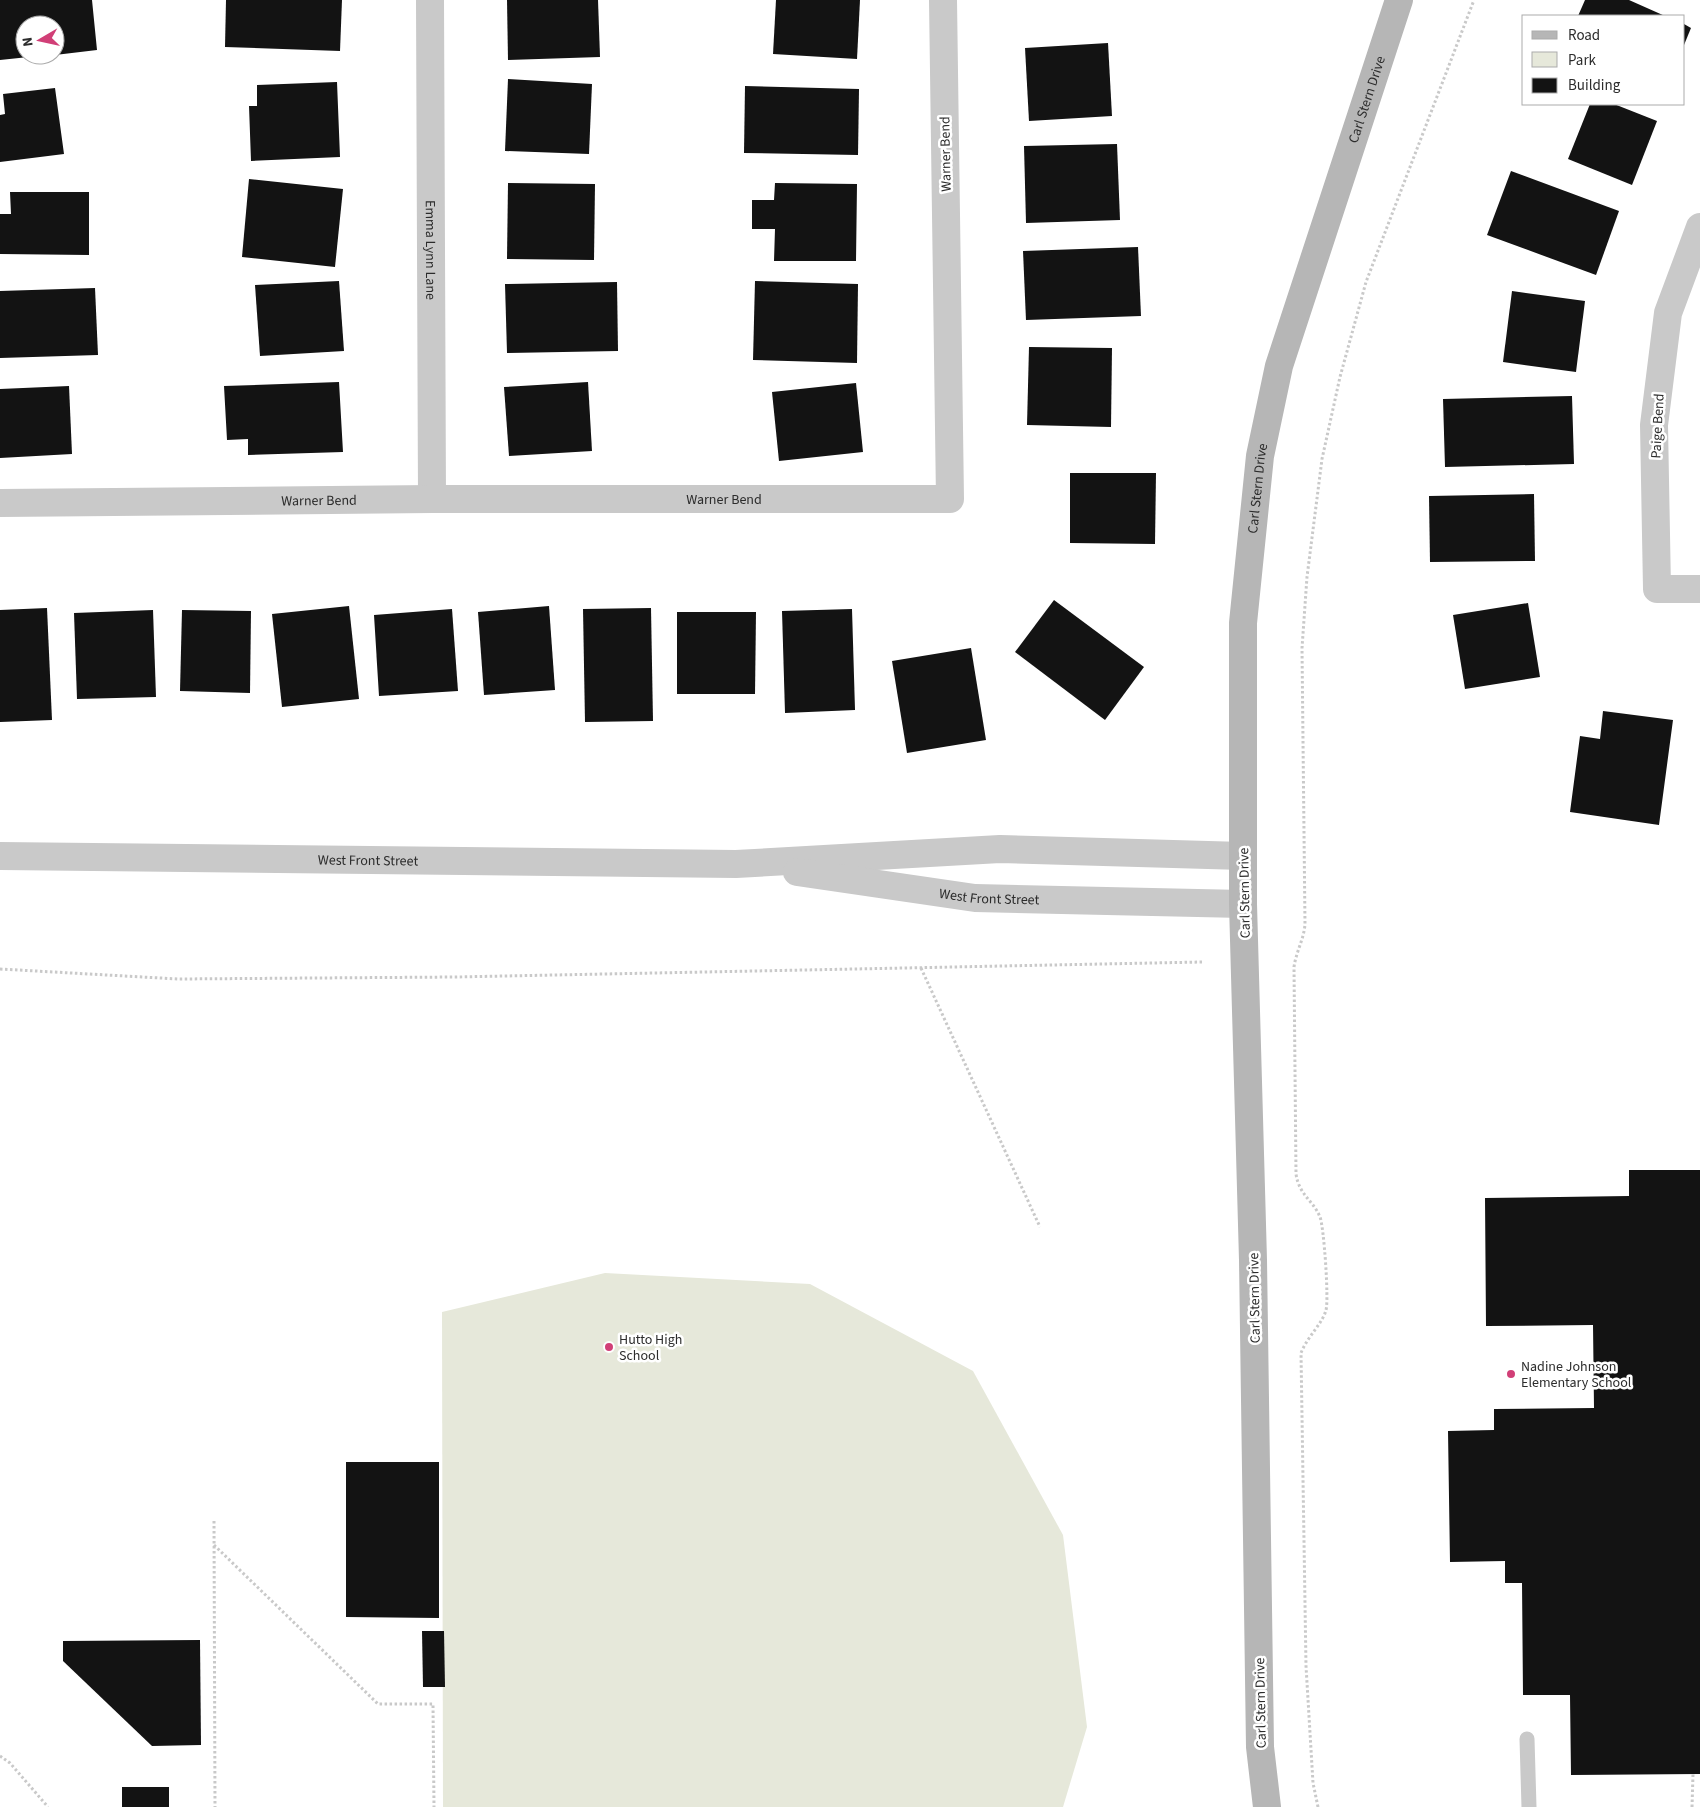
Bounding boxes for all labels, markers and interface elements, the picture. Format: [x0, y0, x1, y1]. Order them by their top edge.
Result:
north arrow [15, 15, 65, 65]
legend [1522, 15, 1685, 105]
text: Road [1568, 25, 1600, 46]
text: N [18, 36, 39, 48]
text: Park [1568, 50, 1597, 71]
street label: Carl Stern Drive [1344, 53, 1391, 146]
text: Building [1568, 75, 1621, 96]
street label: Warner Bend [935, 116, 957, 192]
street label: Emma Lynn Lane [420, 200, 440, 300]
street label: Paige Bend [1646, 393, 1670, 459]
street label: Carl Stern Drive [1243, 441, 1273, 535]
street label: Warner Bend [686, 490, 762, 510]
street label: Warner Bend [281, 491, 357, 511]
street label: Carl Stern Drive [1234, 847, 1256, 938]
street label: West Front Street [318, 850, 419, 872]
street label: West Front Street [938, 884, 1040, 910]
street label: Carl Stern Drive [1244, 1252, 1266, 1343]
place label: Hutto High School [619, 1330, 682, 1366]
marker: Hutto High School [603, 1341, 615, 1353]
place label: Nadine Johnson Elementary School [1521, 1357, 1632, 1393]
marker: Nadine Johnson Elementary School [1505, 1368, 1517, 1380]
street label: Carl Stern Drive [1250, 1657, 1272, 1748]

